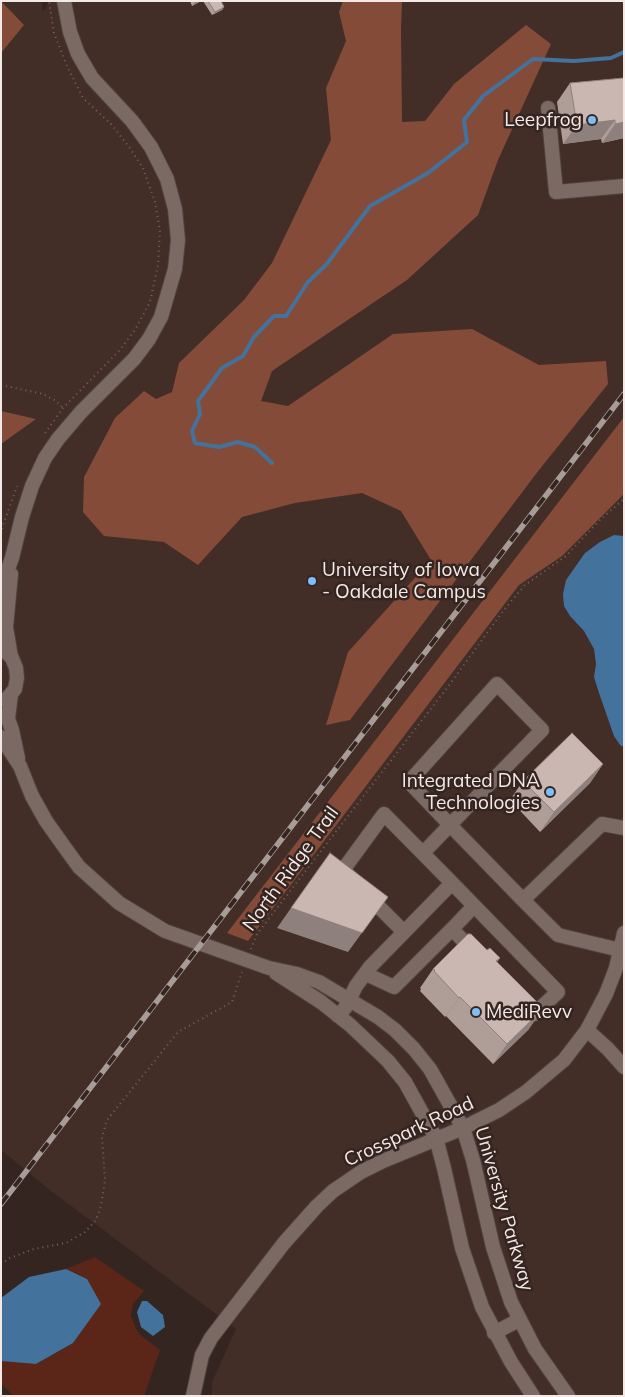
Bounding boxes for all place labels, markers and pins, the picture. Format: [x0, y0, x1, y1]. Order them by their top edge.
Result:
place label: Leepfrog [504, 109, 582, 131]
marker: Leepfrog [586, 114, 598, 126]
place label: University of Iowa - Oakdale Campus [322, 559, 486, 603]
marker: University of Iowa - Oakdale Campus [306, 575, 318, 587]
place label: Integrated DNA Technologies [402, 770, 540, 814]
marker: Integrated DNA Technologies [544, 786, 556, 798]
place label: MediRevv [486, 1001, 572, 1023]
marker: MediRevv [470, 1006, 482, 1018]

